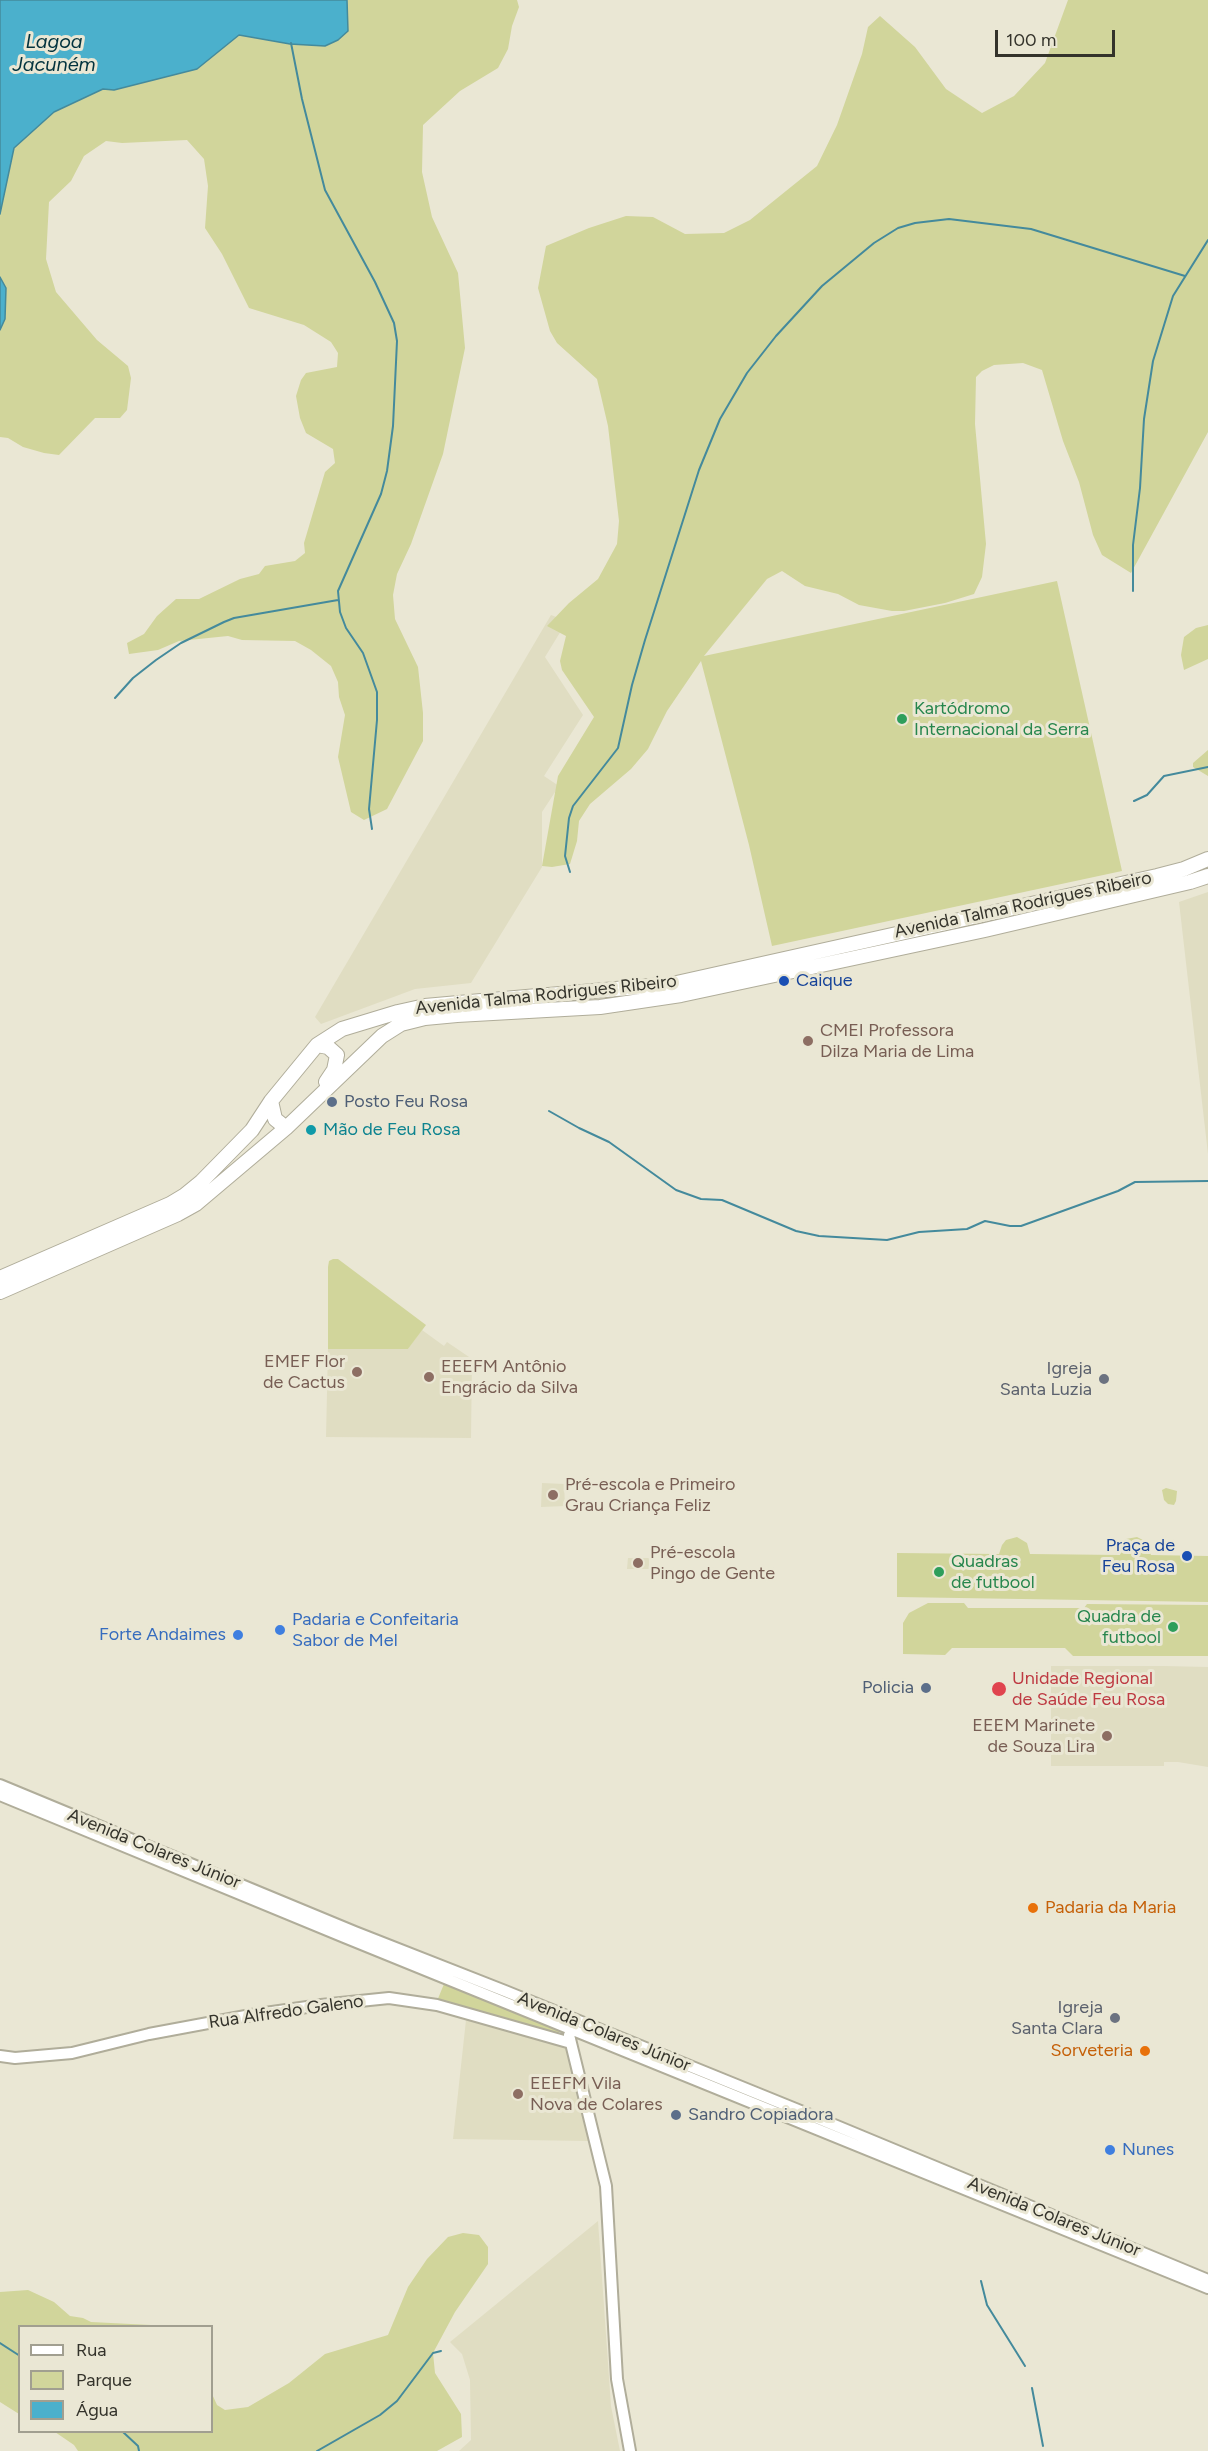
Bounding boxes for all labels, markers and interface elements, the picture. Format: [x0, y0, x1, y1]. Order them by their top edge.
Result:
scale bar [998, 18, 1118, 56]
text: 100 m [1006, 29, 1056, 51]
water label: Lagoa Jacuném [12, 30, 96, 77]
place label: Kartódromo Internacional da Serra [914, 698, 1089, 740]
marker: Kartódromo Internacional da Serra [895, 712, 909, 726]
street label: Avenida Talma Rodrigues Ribeiro [892, 867, 1154, 943]
place label: Caique [796, 970, 853, 992]
street label: Avenida Talma Rodrigues Ribeiro [414, 971, 678, 1019]
marker: Caique [777, 974, 791, 988]
place label: CMEI Professora Dilza Maria de Lima [820, 1020, 974, 1062]
marker: CMEI Professora Dilza Maria de Lima [801, 1034, 815, 1048]
place label: Posto Feu Rosa [344, 1091, 468, 1113]
marker: Posto Feu Rosa [325, 1095, 339, 1109]
place label: Mão de Feu Rosa [323, 1119, 460, 1141]
marker: Mão de Feu Rosa [304, 1123, 318, 1137]
place label: EMEF Flor de Cactus [263, 1351, 345, 1394]
place label: EEEFM Antônio Engrácio da Silva [441, 1356, 578, 1398]
place label: Igreja Santa Luzia [1000, 1358, 1092, 1400]
marker: EMEF Flor de Cactus [350, 1365, 364, 1379]
marker: EEEFM Antônio Engrácio da Silva [422, 1370, 436, 1384]
marker: Igreja Santa Luzia [1097, 1372, 1111, 1386]
place label: Pré-escola e Primeiro Grau Criança Feliz [565, 1474, 735, 1516]
marker: Pré-escola e Primeiro Grau Criança Feliz [546, 1488, 560, 1502]
place label: Praça de Feu Rosa [1102, 1535, 1175, 1578]
place label: Pré-escola Pingo de Gente [650, 1542, 775, 1584]
marker: Praça de Feu Rosa [1180, 1549, 1194, 1563]
place label: Quadras de futbool [951, 1551, 1035, 1594]
marker: Pré-escola Pingo de Gente [631, 1556, 645, 1570]
marker: Quadras de futbool [932, 1565, 946, 1579]
place label: Quadra de futbool [1077, 1606, 1161, 1648]
place label: Padaria e Confeitaria Sabor de Mel [292, 1609, 459, 1652]
marker: Quadra de futbool [1166, 1620, 1180, 1634]
marker: Padaria e Confeitaria Sabor de Mel [273, 1623, 287, 1637]
place label: Forte Andaimes [99, 1624, 226, 1646]
marker: Forte Andaimes [231, 1628, 245, 1642]
place label: Unidade Regional de Saúde Feu Rosa [1012, 1668, 1165, 1710]
place label: Policia [862, 1677, 914, 1699]
marker: Unidade Regional de Saúde Feu Rosa [990, 1680, 1008, 1698]
marker: Policia [919, 1681, 933, 1695]
place label: EEEM Marinete de Souza Lira [972, 1715, 1095, 1758]
marker: EEEM Marinete de Souza Lira [1100, 1729, 1114, 1743]
street label: Avenida Colares Júnior [64, 1804, 244, 1894]
place label: Padaria da Maria [1045, 1897, 1176, 1919]
marker: Padaria da Maria [1026, 1901, 1040, 1915]
street label: Avenida Colares Júnior [514, 1987, 694, 2077]
street label: Rua Alfredo Galeno [207, 1990, 365, 2034]
place label: Igreja Santa Clara [1011, 1997, 1103, 2040]
marker: Igreja Santa Clara [1108, 2011, 1122, 2025]
place label: Sorveteria [1050, 2040, 1133, 2062]
marker: Sorveteria [1138, 2044, 1152, 2058]
place label: EEEFM Vila Nova de Colares [530, 2073, 663, 2116]
marker: EEEFM Vila Nova de Colares [511, 2087, 525, 2101]
place label: Sandro Copiadora [688, 2104, 833, 2126]
marker: Sandro Copiadora [669, 2108, 683, 2122]
place label: Nunes [1122, 2139, 1174, 2161]
marker: Nunes [1103, 2143, 1117, 2157]
street label: Avenida Colares Júnior [964, 2172, 1144, 2262]
legend [18, 2325, 213, 2433]
text: Rua [76, 2339, 107, 2361]
text: Parque [76, 2369, 132, 2391]
text: Água [76, 2399, 118, 2421]

